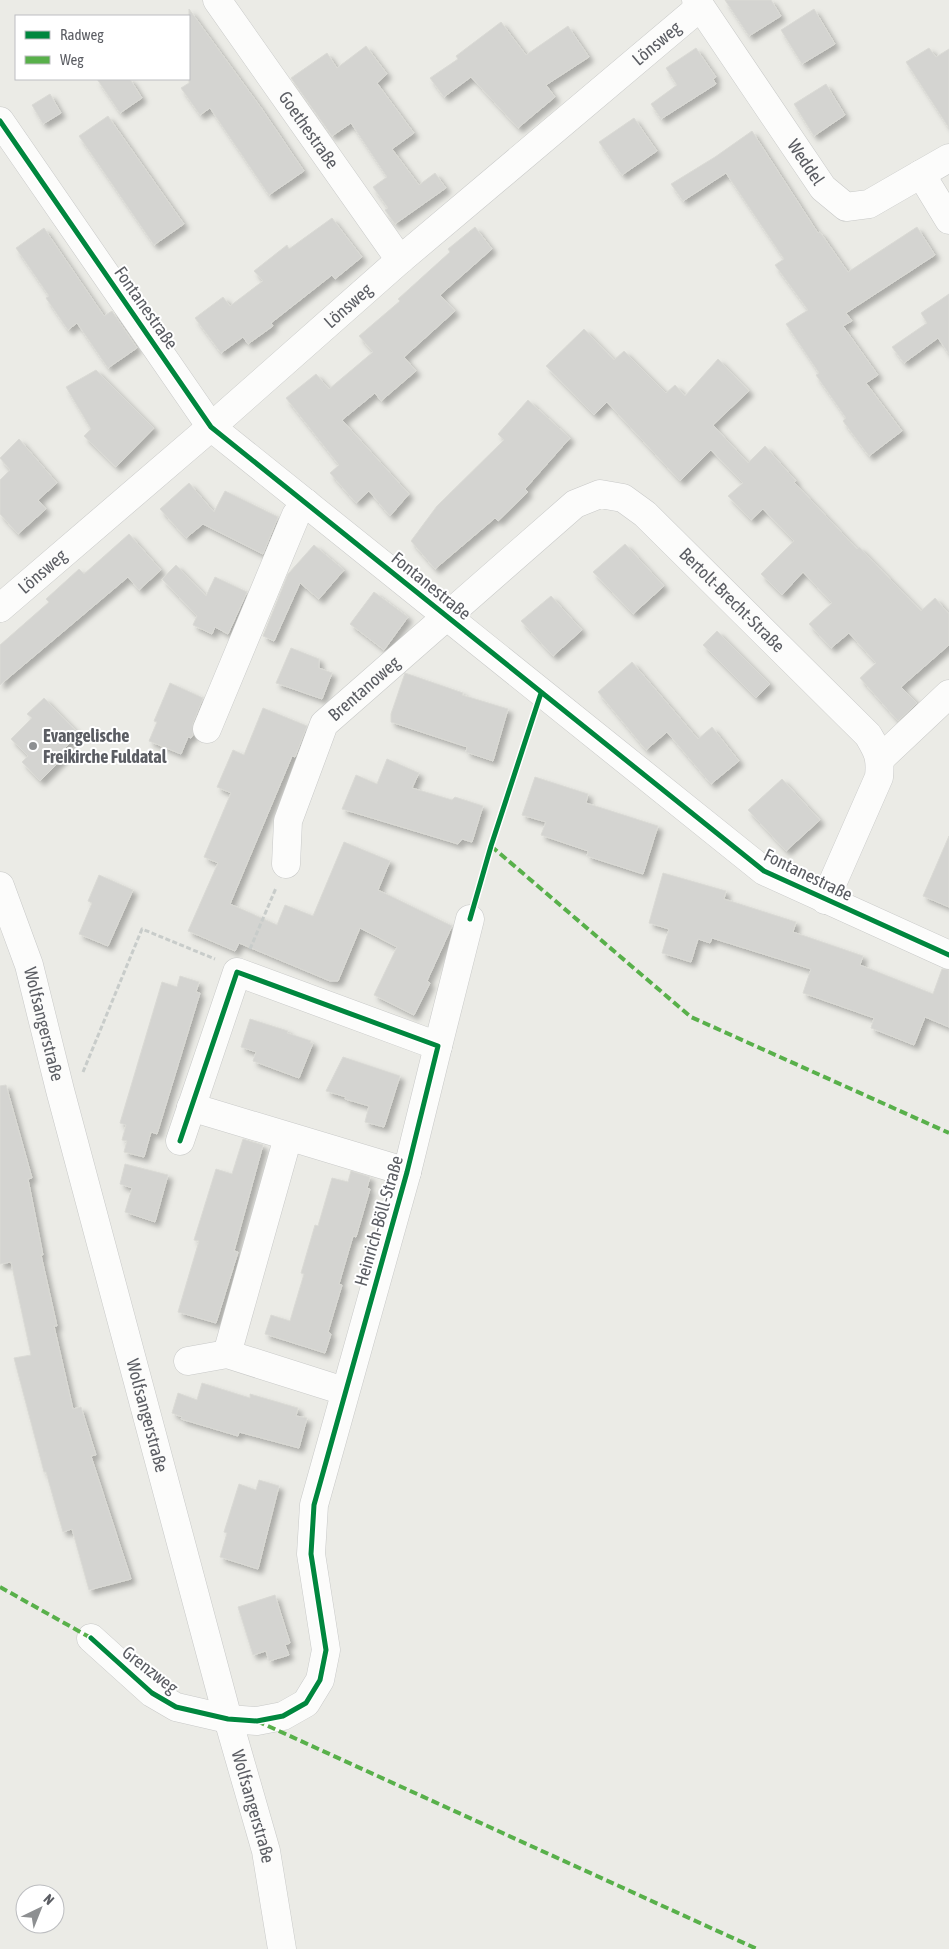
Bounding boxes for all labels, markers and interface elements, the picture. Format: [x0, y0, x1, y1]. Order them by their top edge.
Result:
legend [15, 15, 190, 80]
street label: Lönsweg [628, 17, 685, 70]
text: Radweg [60, 26, 104, 43]
text: Weg [60, 51, 84, 68]
street label: Goethestraße [274, 87, 343, 173]
street label: Weddel [783, 135, 829, 189]
street label: Fontanestraße [110, 262, 183, 353]
street label: Lönsweg [319, 279, 376, 332]
street label: Bertolt-Brecht-Straße [675, 543, 789, 656]
street label: Lönsweg [14, 544, 71, 598]
street label: Fontanestraße [387, 547, 475, 624]
street label: Brentanoweg [324, 651, 404, 725]
place label: Evangelische Freikirche Fuldatal [43, 725, 167, 767]
marker: Evangelische Freikirche Fuldatal [27, 740, 39, 752]
street label: Fontanestraße [760, 844, 856, 905]
street label: Wolfsangerstraße [20, 965, 68, 1083]
street label: Heinrich-Böll-Straße [350, 1153, 407, 1288]
street label: Wolfsangerstraße [122, 1356, 173, 1475]
street label: Grenzweg [118, 1641, 182, 1698]
street label: Wolfsangerstraße [227, 1747, 279, 1864]
north arrow [15, 1884, 65, 1934]
text: N [40, 1891, 57, 1908]

